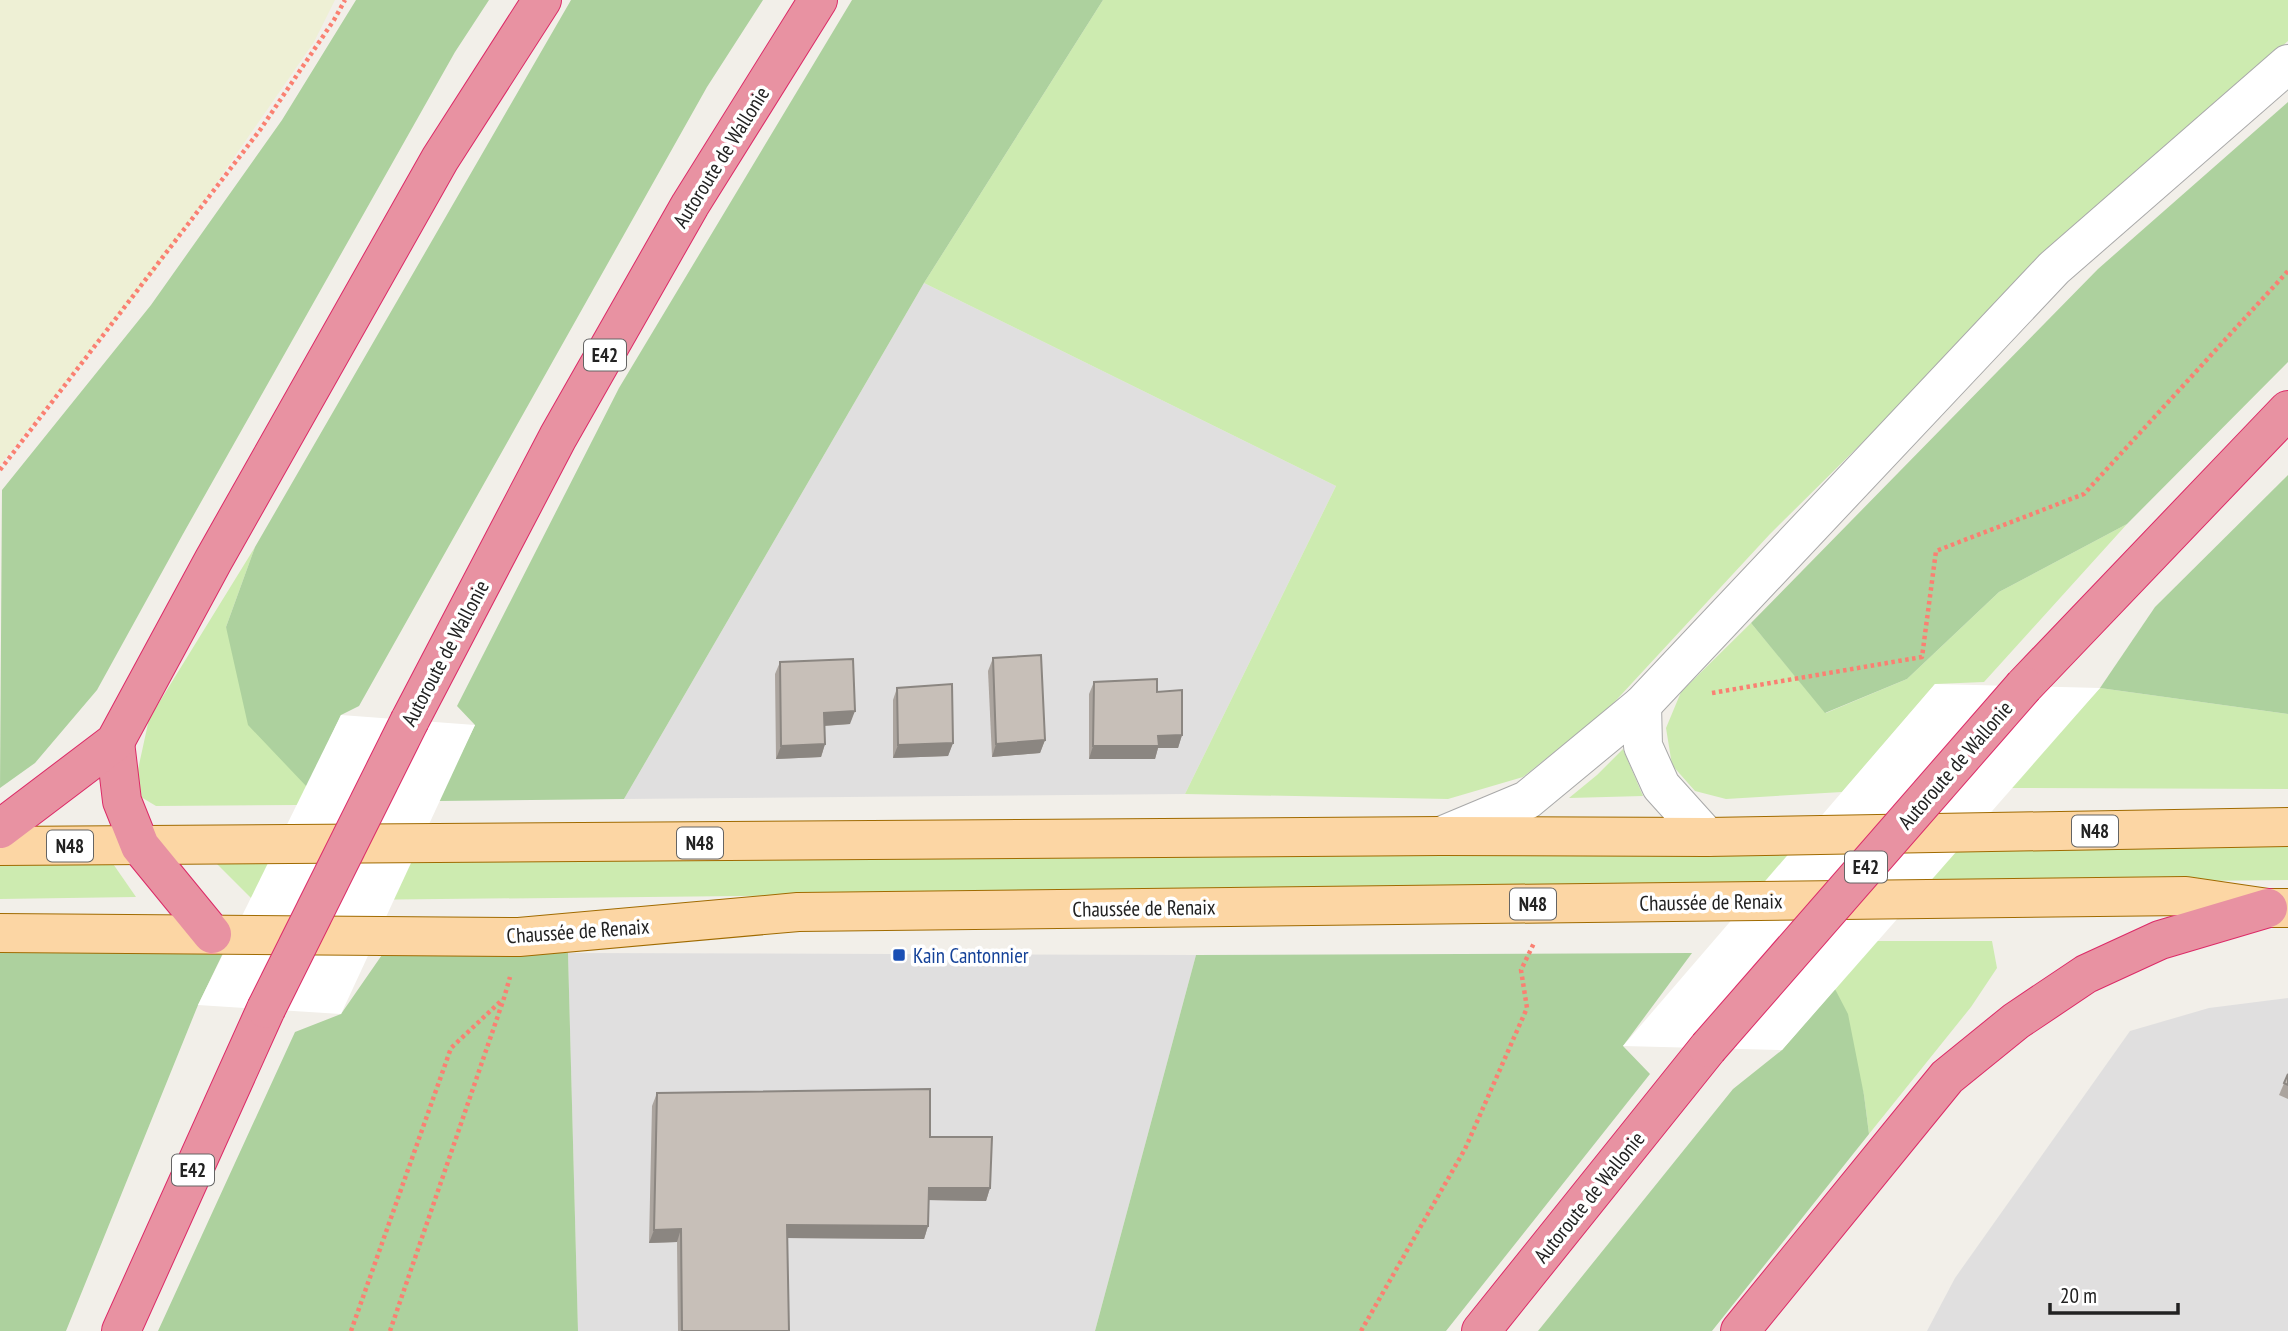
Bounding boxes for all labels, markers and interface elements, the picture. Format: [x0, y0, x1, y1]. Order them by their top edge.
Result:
street label: Autoroute de Wallonie [667, 81, 775, 233]
road number: E42 [584, 340, 626, 370]
street label: Autoroute de Wallonie [395, 575, 495, 731]
street label: Autoroute de Wallonie [1892, 695, 2018, 835]
road number: N48 [2072, 816, 2118, 846]
road number: N48 [677, 828, 723, 858]
road number: N48 [47, 831, 93, 862]
road number: E42 [1845, 852, 1887, 882]
street label: Chaussée de Renaix [1639, 887, 1783, 917]
road number: N48 [1510, 888, 1556, 920]
street label: Chaussée de Renaix [1072, 893, 1216, 923]
street label: Chaussée de Renaix [506, 913, 651, 949]
place label: Kain Cantonnier [913, 942, 1029, 969]
marker: Kain Cantonnier [891, 947, 907, 963]
street label: Autoroute de Wallonie [1528, 1126, 1650, 1268]
road number: E42 [172, 1154, 214, 1186]
scale bar [2050, 1272, 2178, 1316]
text: 20 m [2060, 1282, 2097, 1309]

